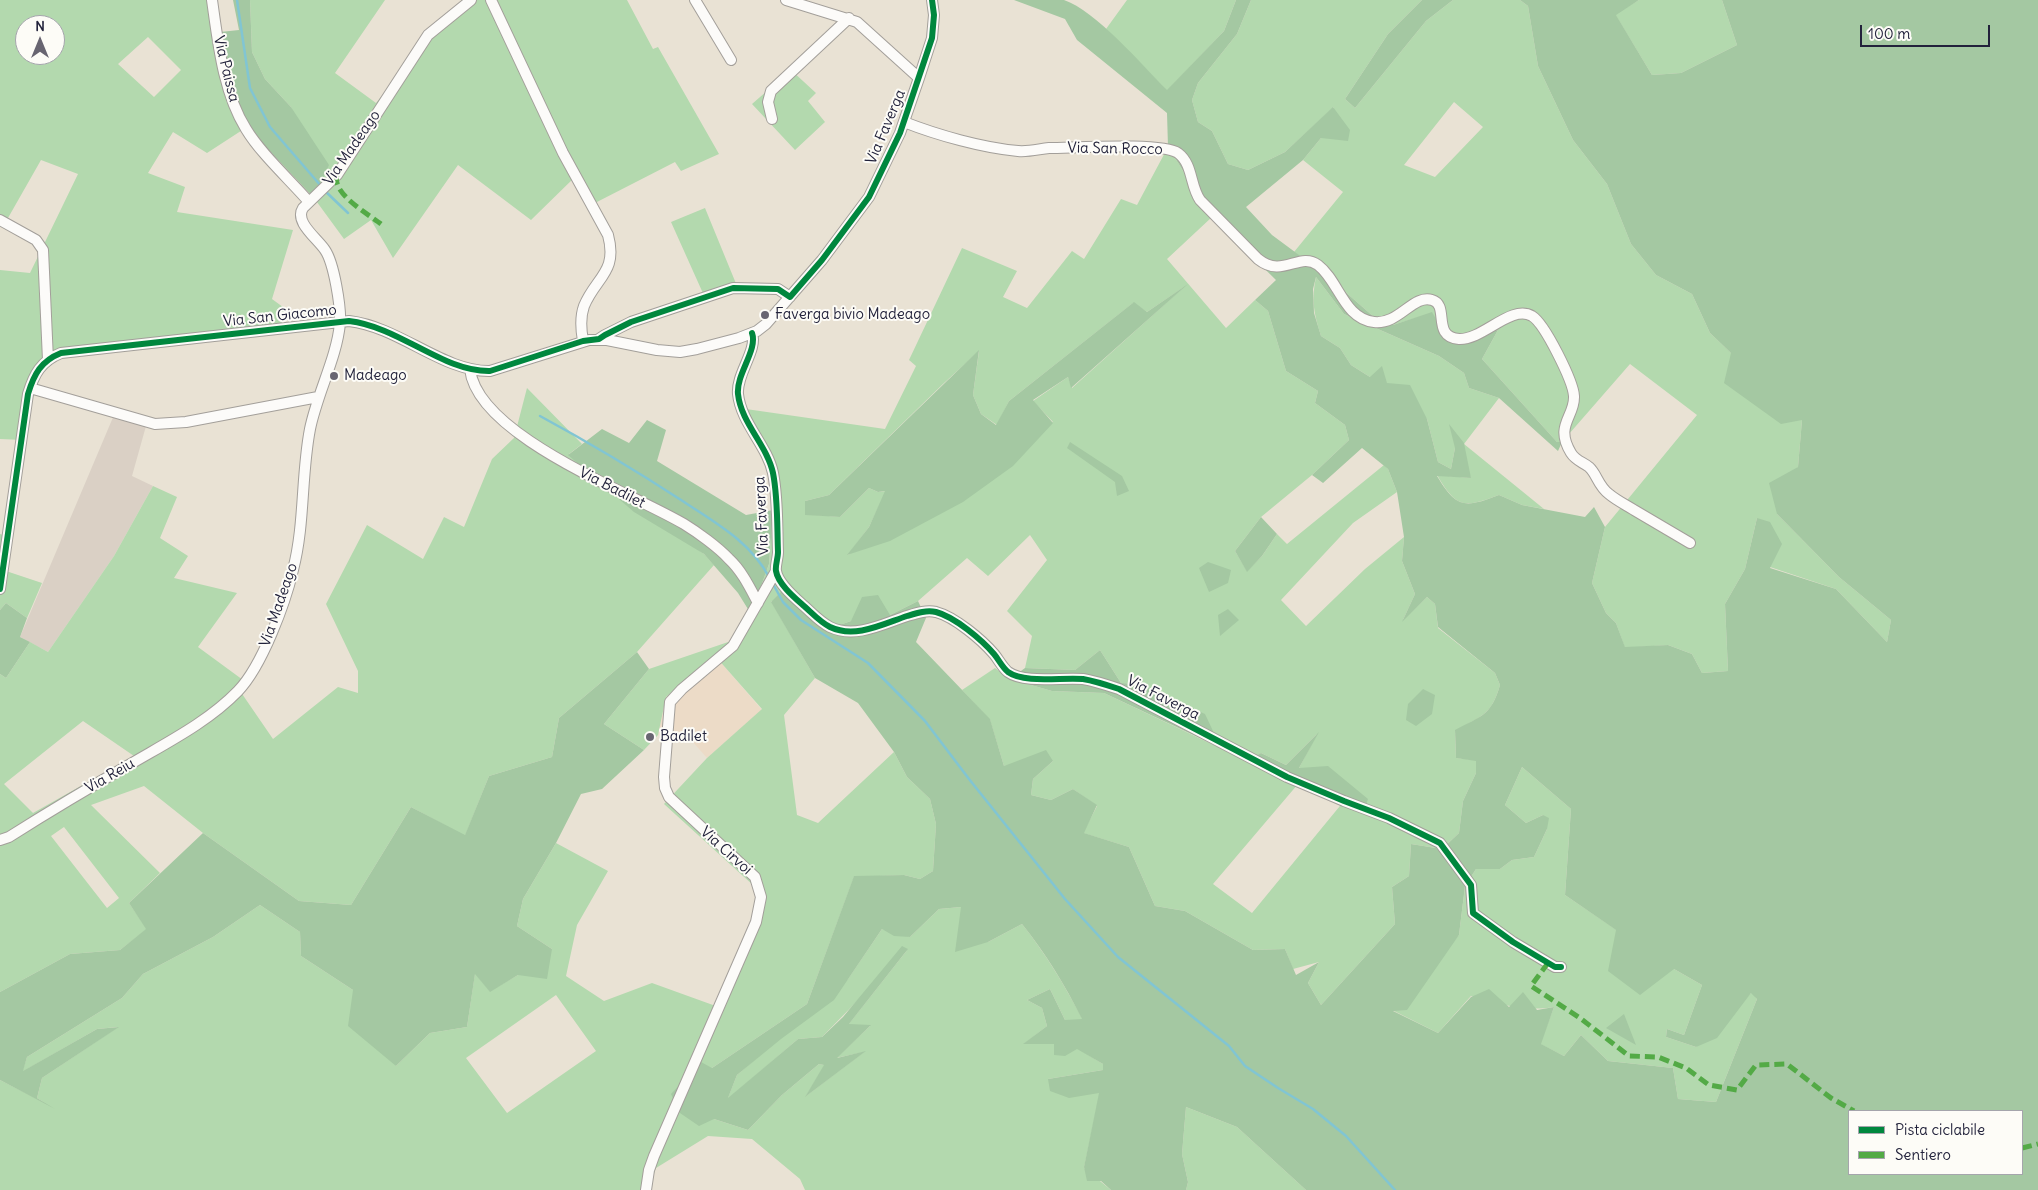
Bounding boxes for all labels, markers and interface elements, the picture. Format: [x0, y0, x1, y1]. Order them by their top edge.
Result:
north arrow [15, 15, 65, 65]
scale bar [1863, 15, 1993, 47]
text: N [35, 17, 45, 35]
text: 100 m [1868, 24, 1910, 43]
street label: Via Paissa [209, 34, 243, 104]
street label: Via Faverga [862, 87, 910, 167]
street label: Via Madeago [320, 107, 384, 189]
street label: Via San Rocco [1067, 139, 1163, 159]
street label: Via San Giacomo [222, 301, 338, 331]
place label: Faverga bivio Madeago [775, 306, 930, 324]
marker: Faverga bivio Madeago [759, 309, 771, 321]
place label: Madeago [344, 367, 407, 385]
marker: Madeago [328, 370, 340, 382]
street label: Via Badilet [576, 464, 648, 512]
street label: Via Faverga [751, 476, 773, 556]
street label: Via Madeago [256, 561, 302, 649]
street label: Via Faverga [1124, 672, 1202, 724]
place label: Badilet [660, 728, 707, 746]
marker: Badilet [644, 731, 656, 743]
street label: Via Reiu [82, 755, 138, 797]
street label: Via Cirvoi [696, 823, 756, 879]
legend [1848, 1110, 2023, 1175]
text: Pista ciclabile [1895, 1120, 1985, 1139]
text: Sentiero [1895, 1145, 1951, 1164]

